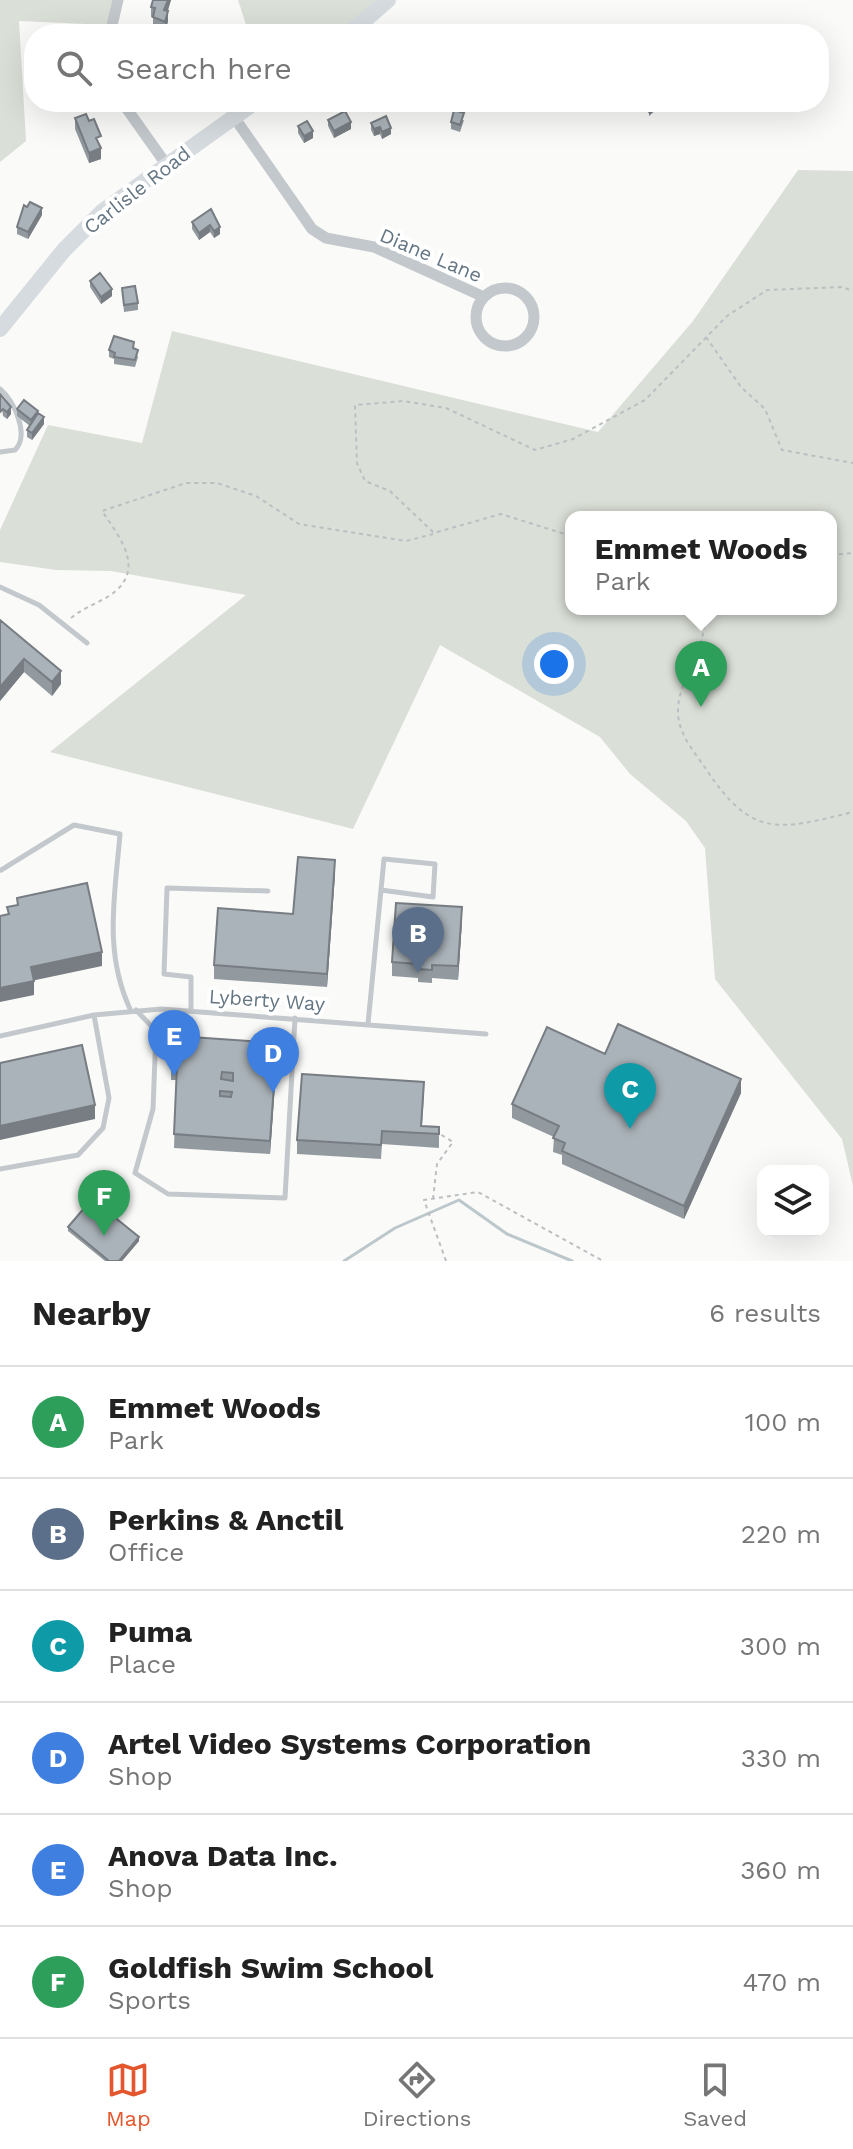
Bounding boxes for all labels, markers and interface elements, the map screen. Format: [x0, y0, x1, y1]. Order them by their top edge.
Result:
search box [24, 24, 829, 112]
icon: search [52, 46, 96, 90]
text: Search here [116, 51, 292, 86]
street label: Carlisle Road [79, 141, 195, 239]
street label: Diane Lane [376, 223, 486, 287]
popup [565, 511, 837, 615]
text: Emmet Woods [595, 531, 807, 566]
text: Park [595, 566, 651, 596]
pin: A [675, 641, 727, 707]
your location [534, 644, 574, 684]
pin: B [392, 907, 444, 973]
street label: Lyberty Way [208, 984, 326, 1016]
pin: E [148, 1010, 200, 1076]
pin: D [247, 1027, 299, 1093]
pin: C [604, 1063, 656, 1129]
map controls [757, 1165, 829, 1237]
button: layers [757, 1165, 829, 1237]
pin: F [78, 1170, 130, 1236]
text: Nearby [32, 1293, 151, 1333]
text: 6 results [709, 1298, 821, 1328]
text: Emmet Woods [108, 1390, 321, 1425]
text: A [49, 1407, 67, 1437]
text: 100 m [745, 1407, 821, 1437]
text: Park [108, 1425, 164, 1455]
text: Perkins & Anctil [108, 1502, 343, 1537]
text: B [49, 1519, 67, 1549]
text: 220 m [741, 1519, 821, 1549]
text: Office [108, 1537, 184, 1567]
text: Puma [108, 1614, 192, 1649]
text: C [49, 1631, 67, 1661]
text: 300 m [740, 1631, 821, 1661]
text: Place [108, 1649, 176, 1679]
text: Artel Video Systems Corporation [108, 1726, 591, 1761]
text: D [49, 1743, 67, 1773]
text: 330 m [741, 1743, 821, 1773]
text: Shop [108, 1761, 173, 1791]
text: Anova Data Inc. [108, 1838, 338, 1873]
text: E [50, 1855, 66, 1885]
text: 360 m [740, 1855, 821, 1885]
text: Shop [108, 1873, 173, 1903]
text: Goldfish Swim School [108, 1950, 433, 1985]
text: F [50, 1967, 66, 1997]
text: 470 m [743, 1967, 821, 1997]
text: Sports [108, 1985, 191, 2015]
tab: Map [106, 2058, 151, 2131]
tab: Directions [363, 2058, 471, 2131]
tab: Saved [683, 2058, 747, 2131]

